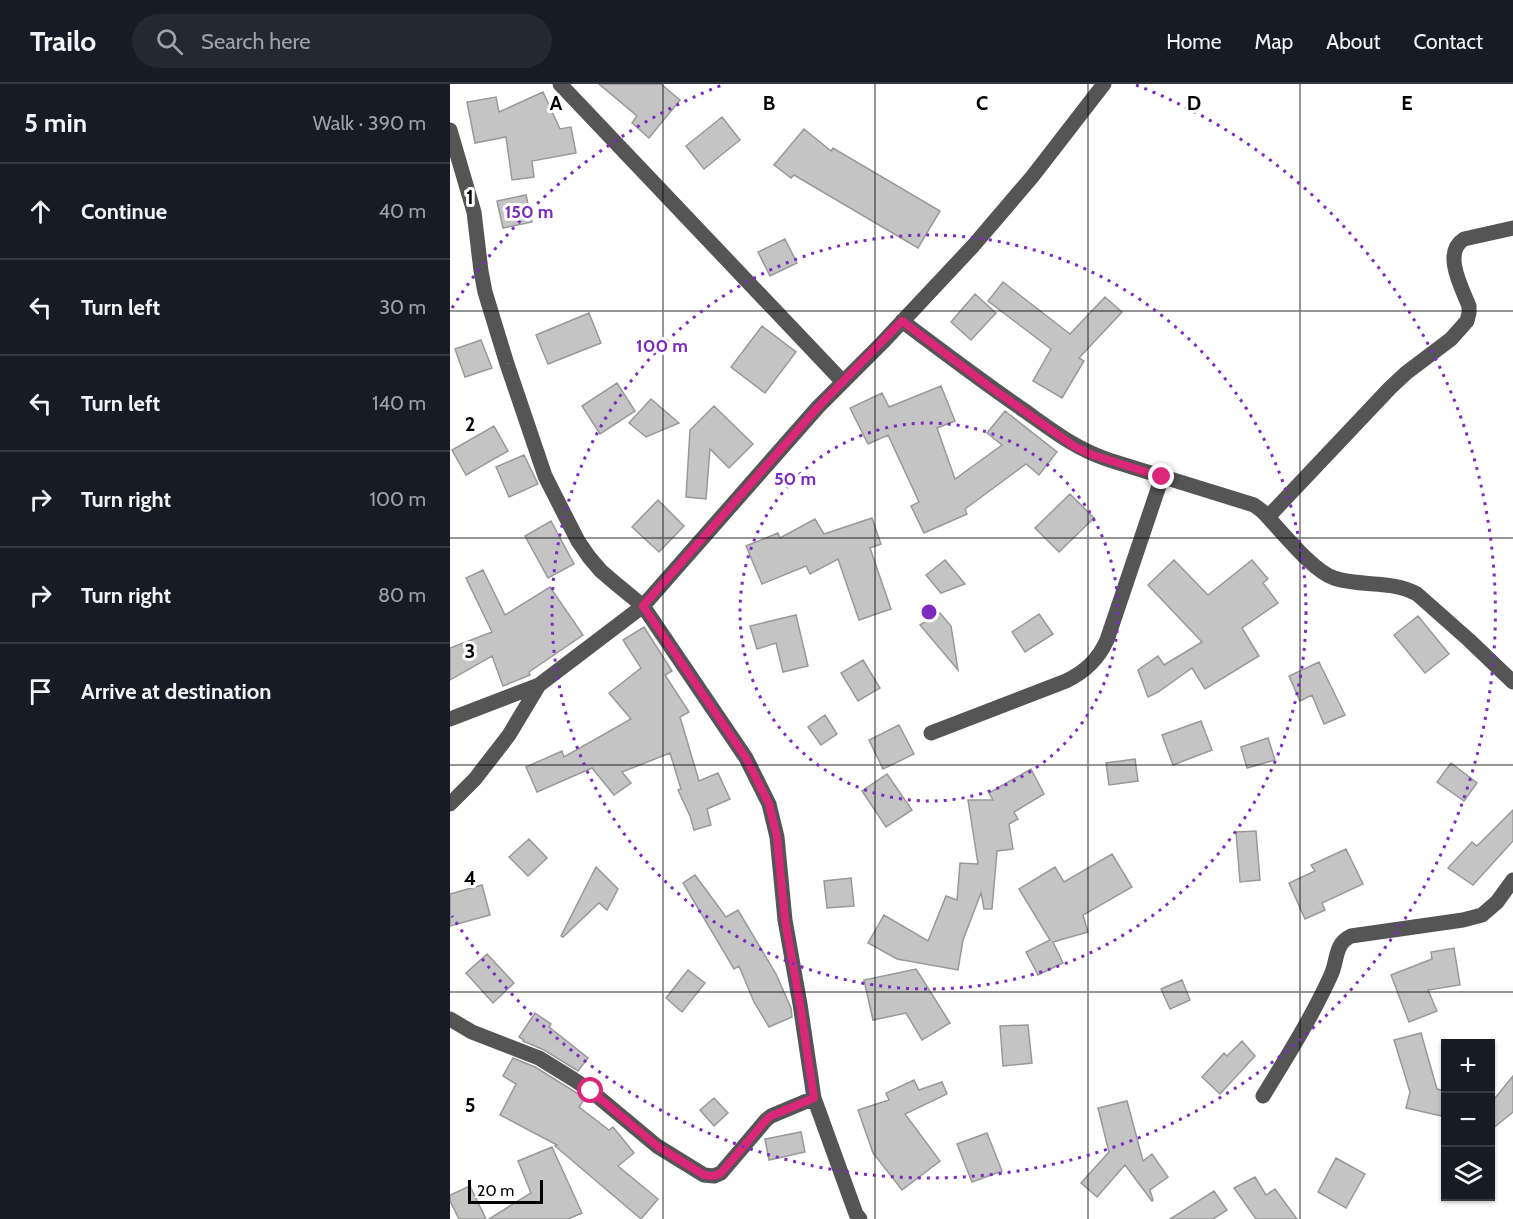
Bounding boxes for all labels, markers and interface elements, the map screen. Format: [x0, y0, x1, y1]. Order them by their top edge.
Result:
search box [132, 14, 552, 68]
text: Trailo [30, 24, 96, 58]
icon: search [153, 25, 186, 58]
text: Search here [201, 28, 310, 55]
text: Home [1166, 29, 1222, 54]
text: Map [1255, 29, 1293, 54]
text: About [1326, 29, 1380, 54]
text: Contact [1413, 29, 1483, 54]
text: A [550, 91, 563, 115]
text: B [763, 91, 775, 115]
text: C [976, 91, 988, 115]
text: D [1187, 91, 1201, 115]
text: E [1401, 91, 1413, 115]
text: 5 min [24, 107, 87, 139]
text: Walk · 390 m [313, 111, 426, 135]
text: 1 [466, 185, 474, 209]
icon: ahead [24, 195, 57, 228]
text: Continue [81, 198, 167, 225]
text: 40 m [378, 199, 426, 223]
text: 150 m [505, 201, 553, 223]
icon: left [24, 291, 57, 324]
text: Turn left [81, 294, 160, 321]
text: 30 m [379, 295, 426, 319]
text: 100 m [636, 335, 688, 357]
icon: left [24, 387, 57, 420]
text: Turn left [81, 390, 160, 417]
text: 140 m [372, 391, 426, 415]
text: 2 [465, 412, 475, 436]
route end [1148, 463, 1174, 489]
text: 50 m [774, 468, 816, 490]
icon: right [24, 483, 57, 516]
text: Turn right [81, 486, 171, 513]
text: 100 m [370, 487, 426, 511]
icon: right [24, 579, 57, 612]
text: Turn right [81, 582, 171, 609]
text: 80 m [378, 583, 426, 607]
centre of rings [919, 602, 939, 622]
text: 3 [465, 639, 475, 663]
icon: arrive [24, 675, 57, 708]
text: Arrive at destination [81, 678, 271, 705]
text: 4 [464, 866, 476, 890]
map controls [1441, 1039, 1495, 1201]
button: + [1441, 1039, 1495, 1093]
route start [577, 1077, 603, 1103]
text: 5 [465, 1093, 475, 1117]
button: − [1441, 1093, 1495, 1147]
button: layers [1441, 1147, 1495, 1201]
scale bar [468, 1177, 543, 1204]
text: 20 m [477, 1181, 514, 1200]

